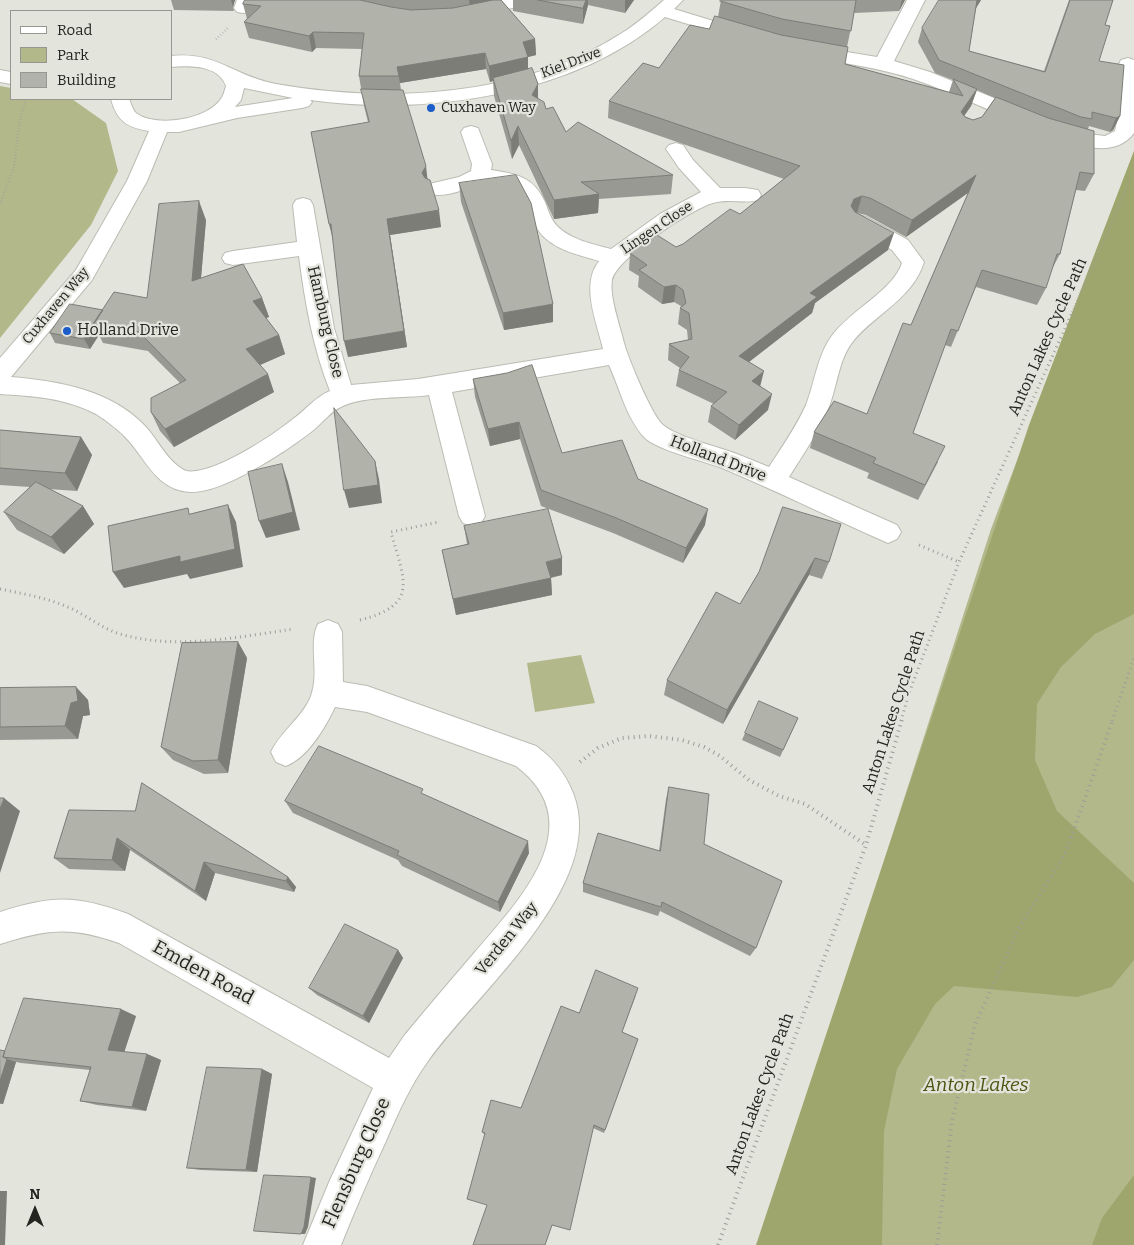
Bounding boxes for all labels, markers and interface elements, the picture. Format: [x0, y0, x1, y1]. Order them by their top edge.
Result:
legend [10, 10, 172, 100]
text: Road [57, 21, 92, 39]
street label: Kiel Drive [539, 44, 603, 82]
text: Park [57, 46, 89, 64]
text: Building [57, 71, 116, 89]
place label: Cuxhaven Way [441, 100, 536, 116]
marker: Cuxhaven Way [425, 102, 437, 114]
street label: Lingen Close [618, 198, 696, 258]
street label: Anton Lakes Cycle Path [1004, 255, 1092, 419]
street label: Cuxhaven Way [19, 264, 93, 348]
street label: Hamburg Close [303, 264, 347, 380]
place label: Holland Drive [77, 321, 179, 341]
marker: Holland Drive [61, 325, 73, 337]
street label: Holland Drive [667, 432, 769, 486]
street label: Anton Lakes Cycle Path [858, 628, 930, 796]
street label: Verden Way [472, 898, 542, 980]
street label: Emden Road [149, 936, 257, 1010]
street label: Anton Lakes Cycle Path [722, 1010, 798, 1178]
park label: Anton Lakes [923, 1075, 1029, 1097]
street label: Flensburg Close [318, 1094, 396, 1232]
north arrow [10, 1185, 60, 1235]
text: N [30, 1186, 40, 1203]

